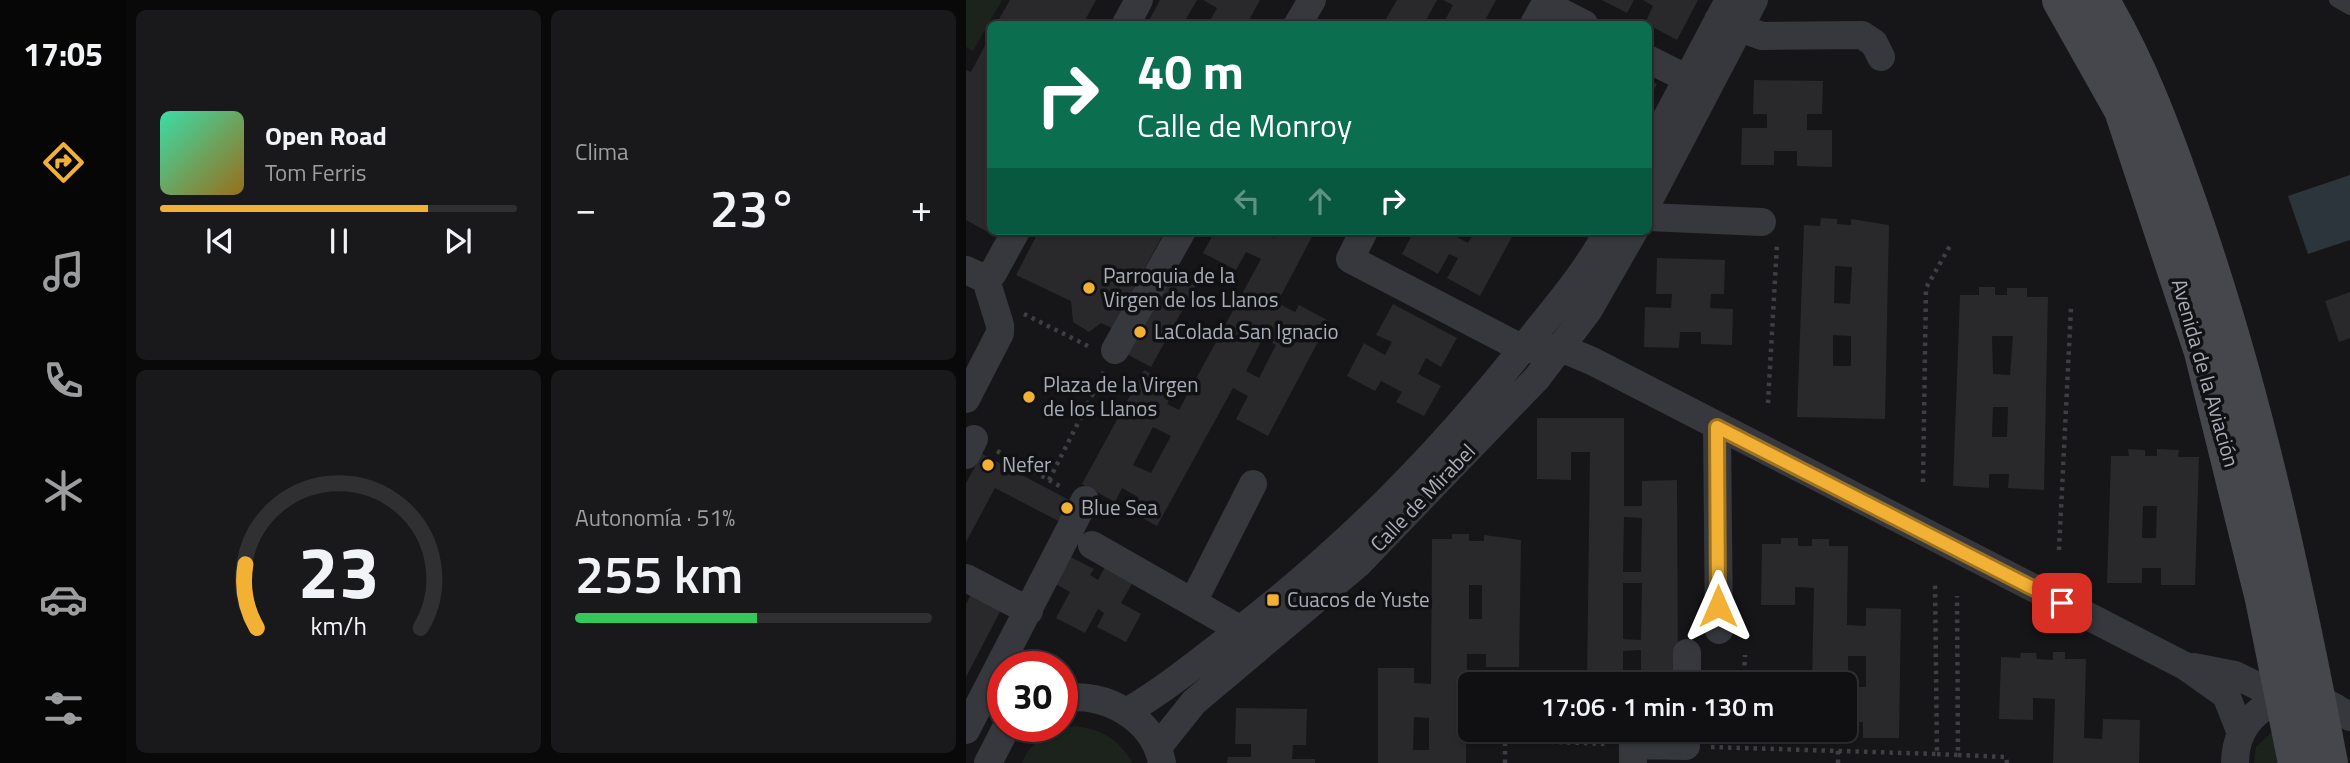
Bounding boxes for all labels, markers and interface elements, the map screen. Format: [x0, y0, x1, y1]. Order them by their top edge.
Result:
text: 17:05 [23, 30, 103, 78]
text: 40 m [1137, 33, 1244, 108]
icon: right [1022, 49, 1113, 140]
text: Calle de Monroy [1137, 101, 1352, 149]
text: Open Road [265, 116, 387, 155]
text: Clima [575, 134, 629, 169]
icon: directions [39, 138, 88, 187]
text: Tom Ferris [265, 155, 366, 190]
text: 23° [710, 168, 797, 247]
text: − [575, 179, 596, 237]
text: + [911, 179, 932, 237]
icon: left [1228, 182, 1266, 220]
icon: ahead [1301, 182, 1339, 220]
icon: right [1374, 182, 1412, 220]
icon: previous [201, 222, 239, 260]
icon: pause [320, 222, 358, 260]
icon: next [439, 222, 477, 260]
icon: music [39, 247, 88, 296]
place label: Parroquia de la Virgen de los Llanos [1103, 259, 1278, 315]
street label: Avenida de la Aviación [2164, 275, 2248, 471]
marker: Parroquia de la Virgen de los Llanos [1081, 280, 1097, 296]
place label: LaColada San Ignacio [1154, 315, 1339, 347]
marker: LaColada San Ignacio [1132, 324, 1148, 340]
icon: phone [39, 356, 88, 405]
place label: Plaza de la Virgen de los Llanos [1043, 368, 1198, 424]
marker: Plaza de la Virgen de los Llanos [1021, 389, 1037, 405]
street label: Calle de Mirabel [1362, 436, 1482, 559]
place label: Nefer [1002, 448, 1051, 480]
marker: Nefer [980, 457, 996, 473]
icon: climate [39, 466, 88, 515]
place label: Blue Sea [1081, 491, 1158, 523]
text: Autonomía · 51% [575, 500, 735, 535]
marker: Blue Sea [1059, 500, 1075, 516]
text: 23 [298, 516, 379, 626]
text: 255 km [575, 534, 743, 613]
position arrow [1681, 569, 1755, 643]
pin [2032, 573, 2092, 633]
icon: car [39, 575, 88, 624]
place label: Cuacos de Yuste [1287, 583, 1430, 615]
icon: arrive [2043, 584, 2081, 622]
marker: Cuacos de Yuste [1265, 592, 1281, 608]
text: km/h [310, 606, 367, 644]
speed limit sign: 30 [987, 651, 1078, 742]
icon: filters [39, 684, 88, 733]
text: 17:06 · 1 min · 130 m [1541, 687, 1774, 726]

